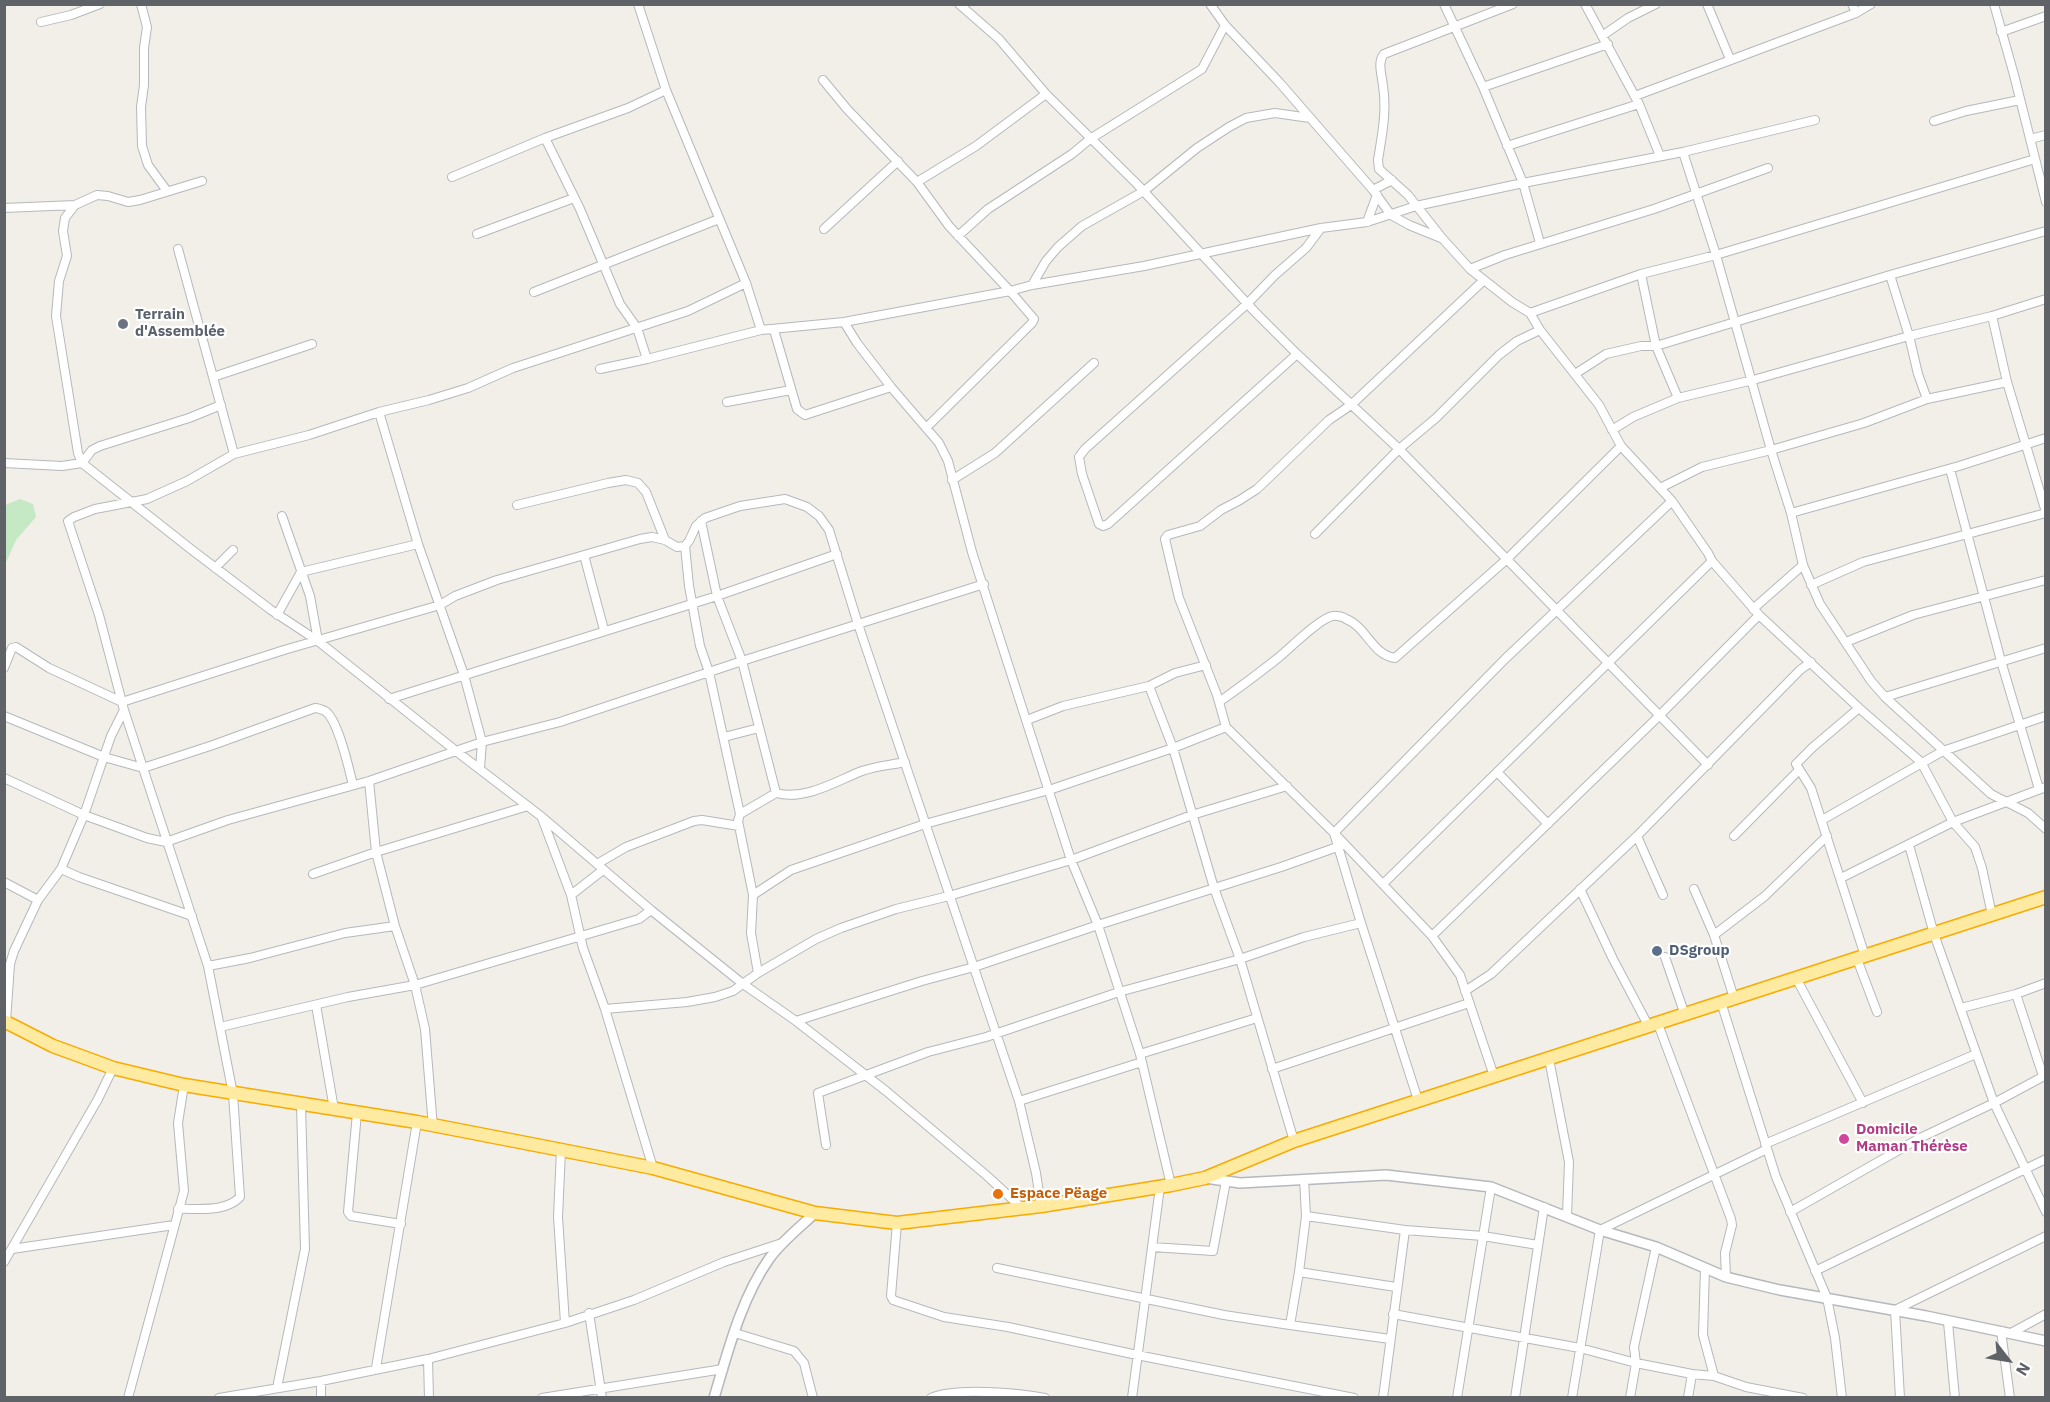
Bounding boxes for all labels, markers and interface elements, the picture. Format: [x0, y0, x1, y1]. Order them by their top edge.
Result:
place label: Terrain d'Assemblée [135, 306, 225, 341]
marker: Terrain d'Assemblée [116, 317, 130, 331]
place label: DSgroup [1669, 942, 1730, 960]
marker: DSgroup [1650, 944, 1664, 958]
place label: Domicile Maman Thérèse [1856, 1121, 1968, 1156]
marker: Domicile Maman Thérèse [1837, 1132, 1851, 1146]
place label: Espace Pëage [1010, 1185, 1107, 1203]
marker: Espace Pëage [991, 1187, 1005, 1201]
north arrow [1978, 1330, 2038, 1390]
text: N [2012, 1359, 2035, 1379]

